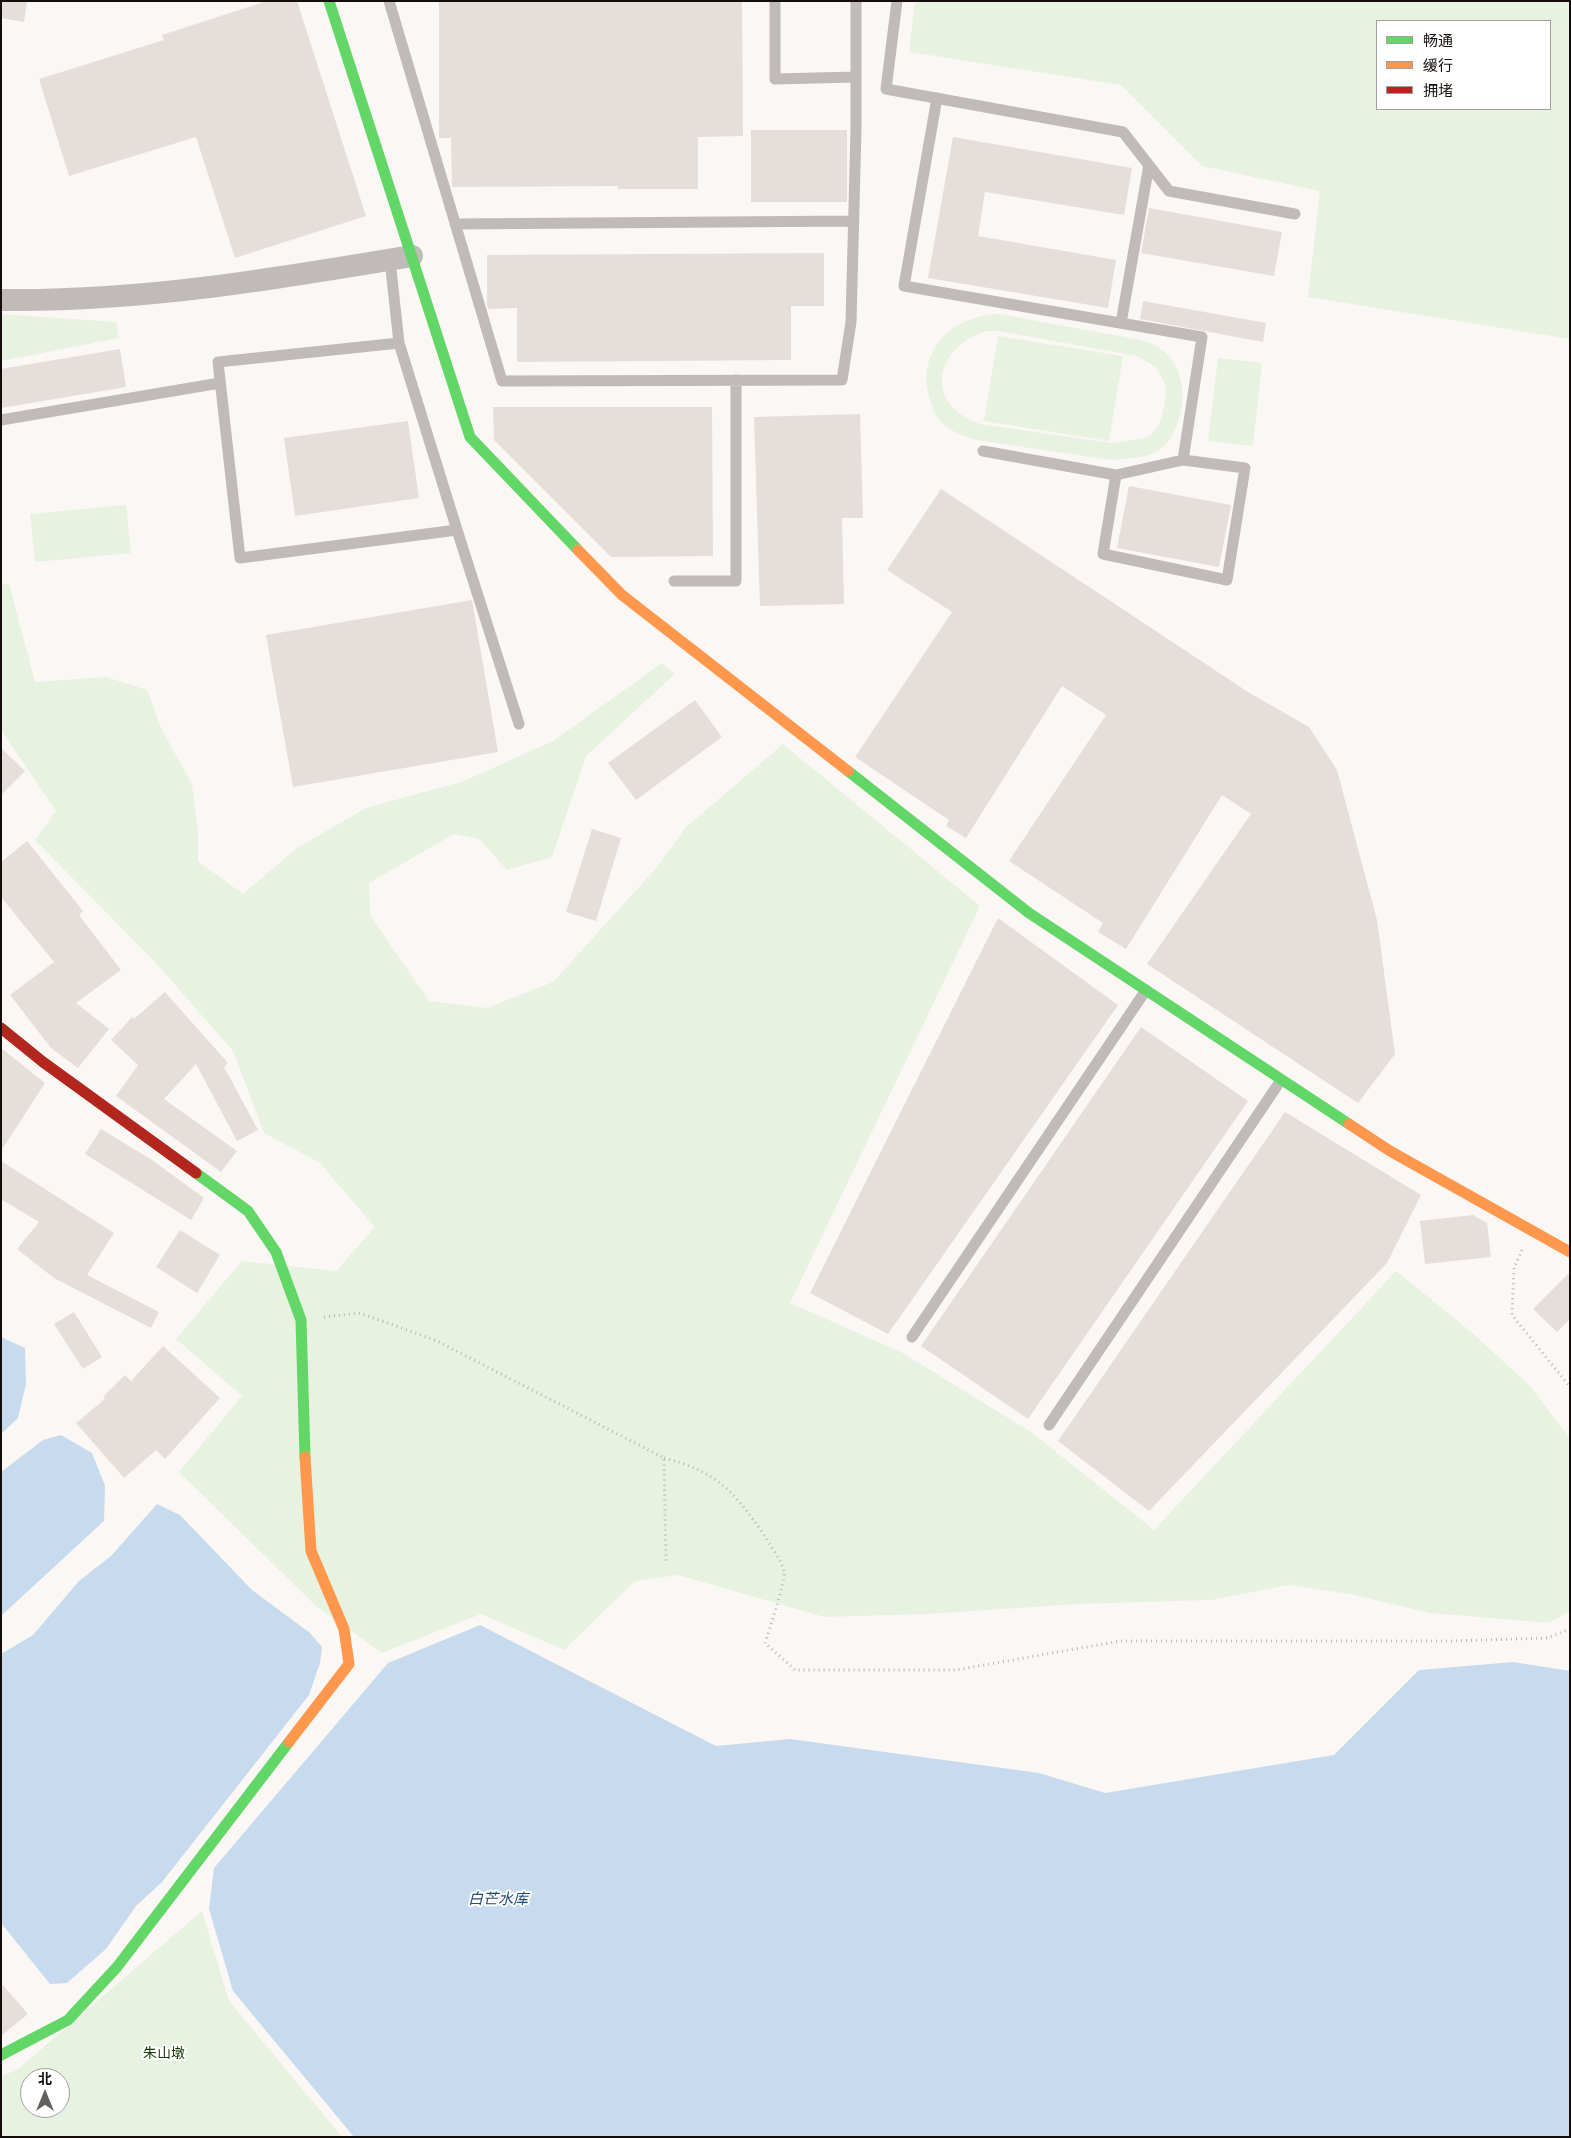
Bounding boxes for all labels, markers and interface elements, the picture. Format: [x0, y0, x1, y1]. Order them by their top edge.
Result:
legend [1376, 20, 1551, 110]
text: 畅通 [1423, 32, 1453, 50]
text: 缓行 [1423, 57, 1453, 75]
text: 拥堵 [1423, 82, 1453, 100]
water label: 白芒水库 [468, 1891, 528, 1909]
park label: 朱山墩 [143, 2046, 185, 2062]
north arrow [20, 2068, 70, 2118]
text: 北 [38, 2071, 52, 2087]

